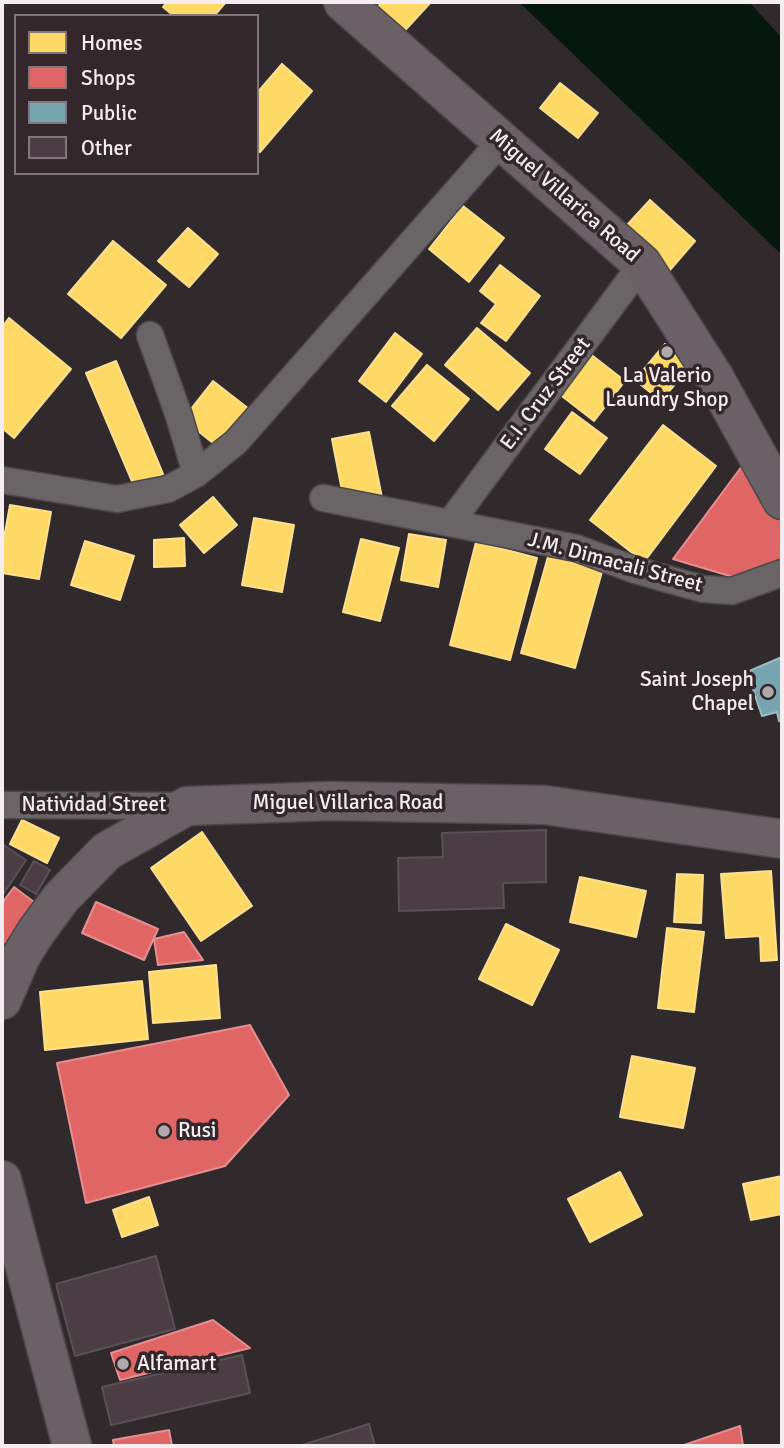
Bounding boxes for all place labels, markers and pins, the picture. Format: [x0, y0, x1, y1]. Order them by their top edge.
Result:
marker: La Valerio Laundry Shop [659, 344, 675, 360]
place label: La Valerio Laundry Shop [605, 363, 729, 413]
place label: Saint Joseph Chapel [640, 667, 754, 717]
marker: Saint Joseph Chapel [760, 684, 776, 700]
place label: Rusi [178, 1118, 217, 1144]
marker: Rusi [156, 1123, 172, 1139]
place label: Alfamart [137, 1351, 216, 1377]
marker: Alfamart [115, 1356, 131, 1372]

